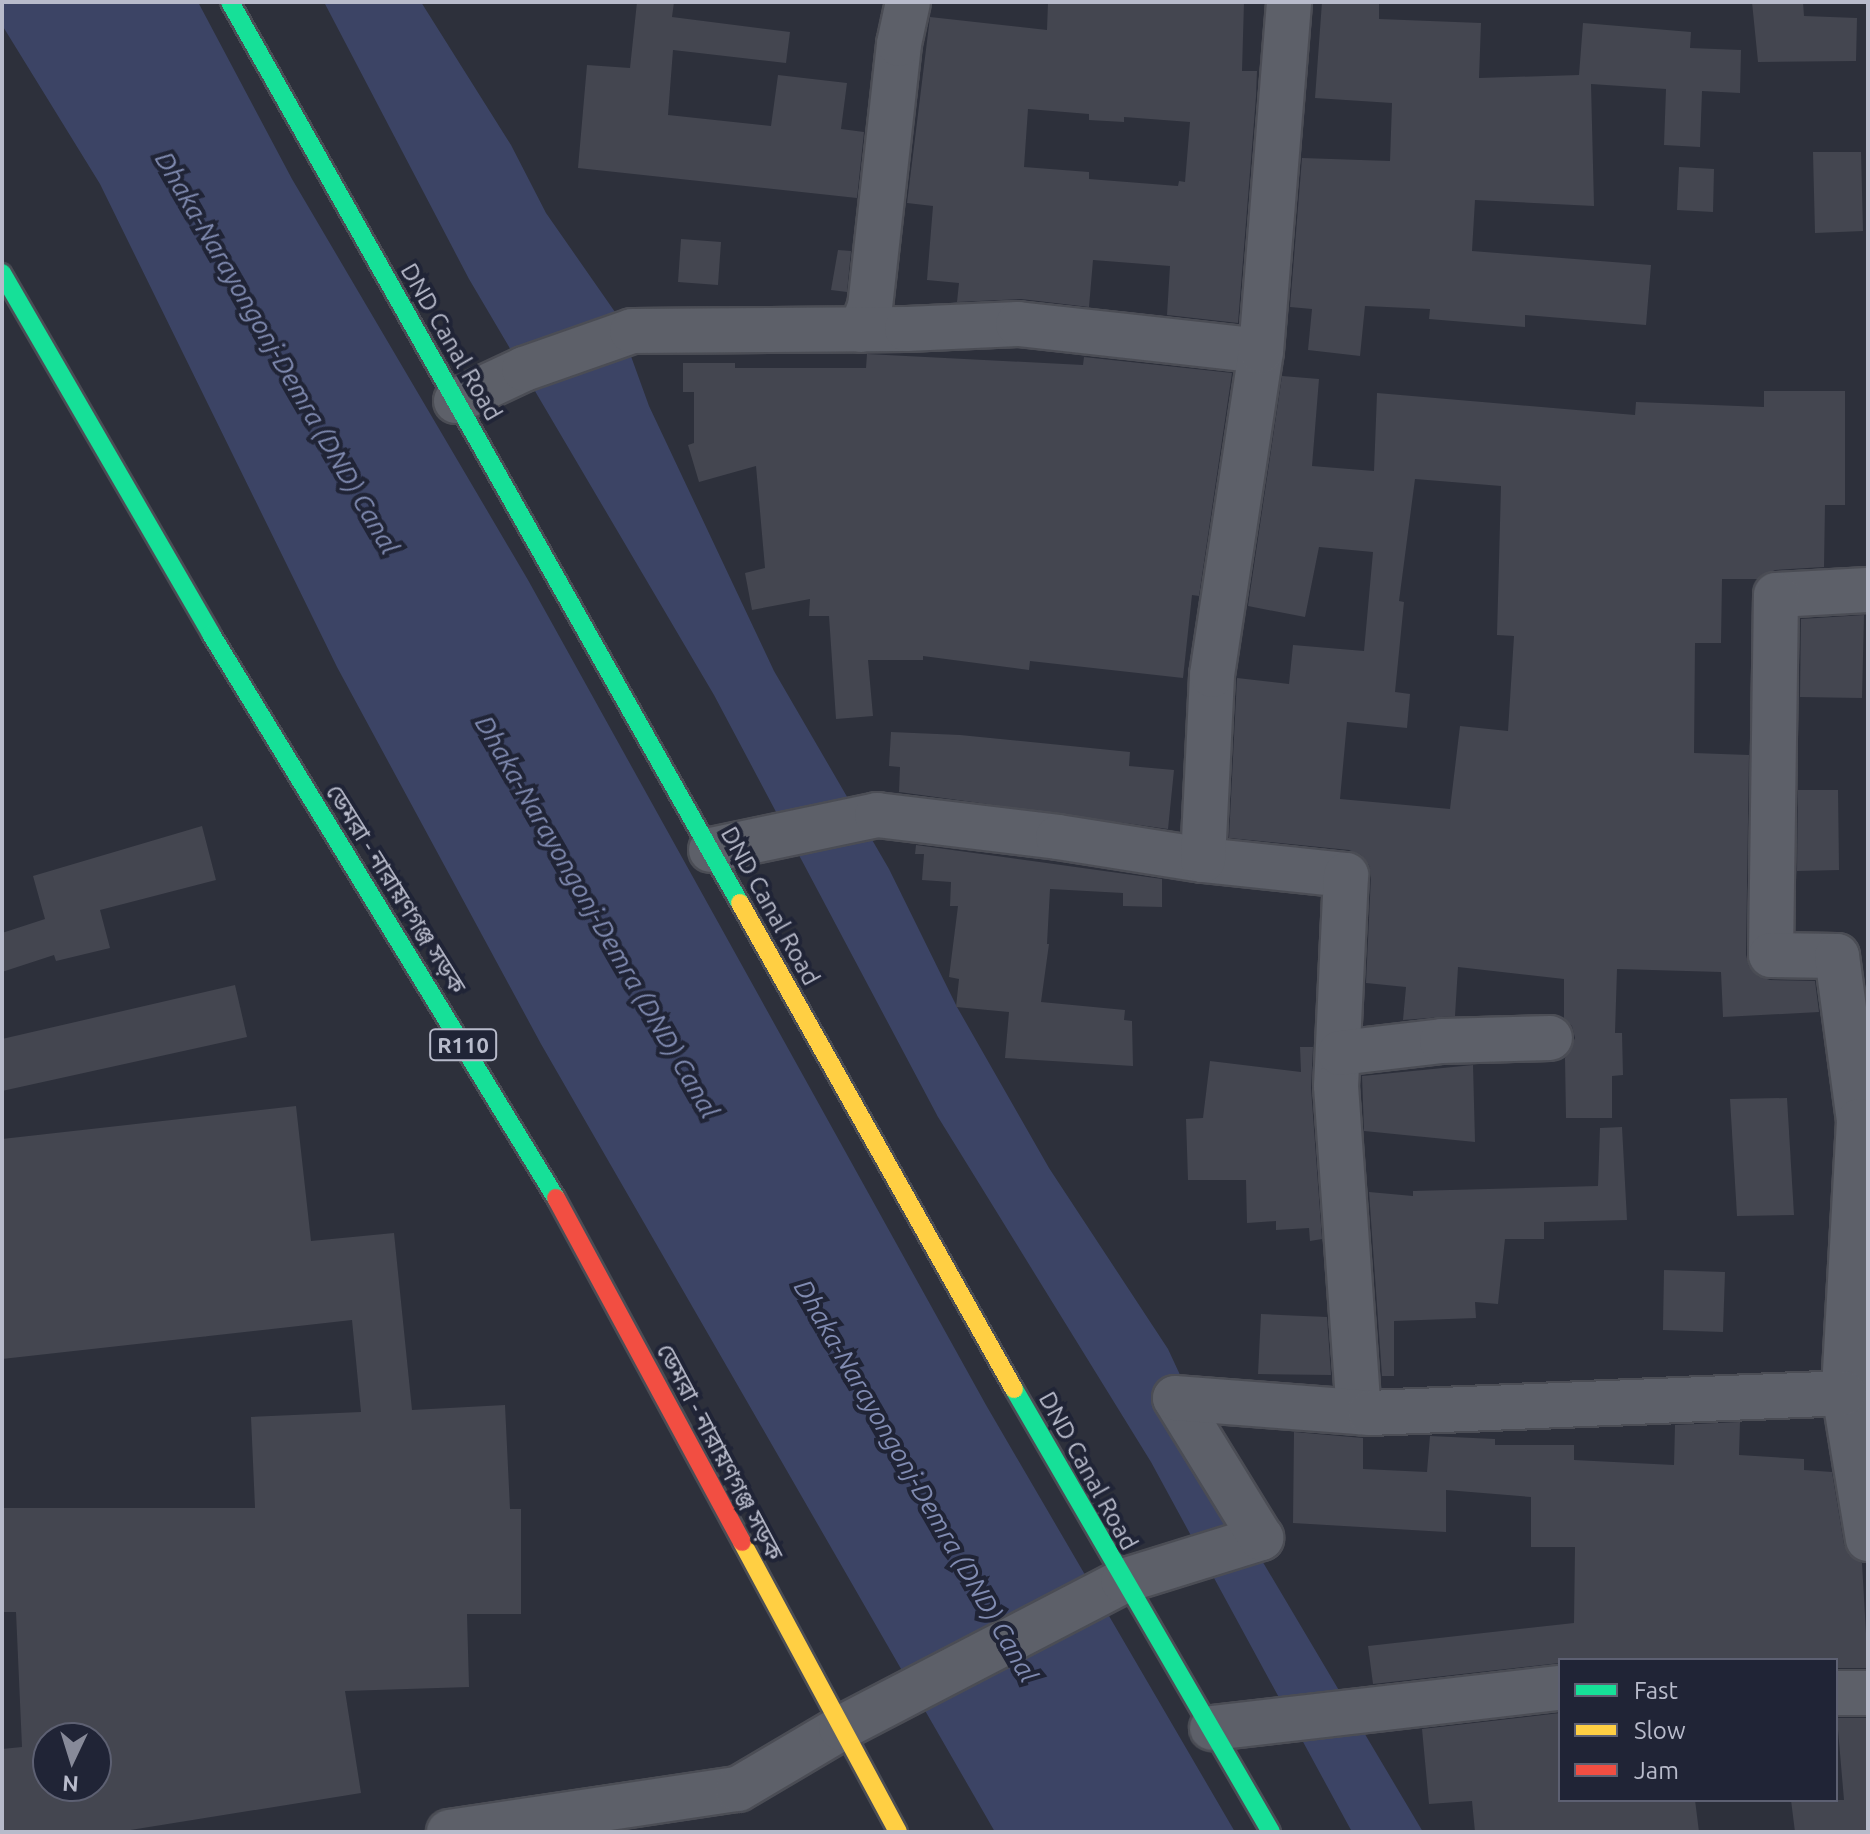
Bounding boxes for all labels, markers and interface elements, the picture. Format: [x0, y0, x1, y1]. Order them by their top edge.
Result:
water label: Dhaka-Narayongonj-Demra (DND) Canal [148, 146, 406, 560]
street label: DND Canal Road [394, 258, 508, 426]
water label: Dhaka-Narayongonj-Demra (DND) Canal [468, 710, 726, 1124]
street label: ডেমরা - নারায়ণগঞ্জ সড়ক [320, 779, 472, 999]
street label: DND Canal Road [715, 822, 825, 990]
road number: R110 [429, 1027, 497, 1063]
water label: Dhaka-Narayongonj-Demra (DND) Canal [787, 1274, 1045, 1688]
street label: ডেমরা - নারায়ণগঞ্জ সড়ক [651, 1339, 789, 1565]
street label: DND Canal Road [1033, 1387, 1143, 1555]
legend [1558, 1658, 1838, 1802]
text: Fast [1634, 1677, 1678, 1704]
text: Slow [1634, 1717, 1686, 1744]
north arrow [32, 1722, 112, 1802]
text: Jam [1634, 1757, 1679, 1784]
text: N [61, 1771, 80, 1797]

